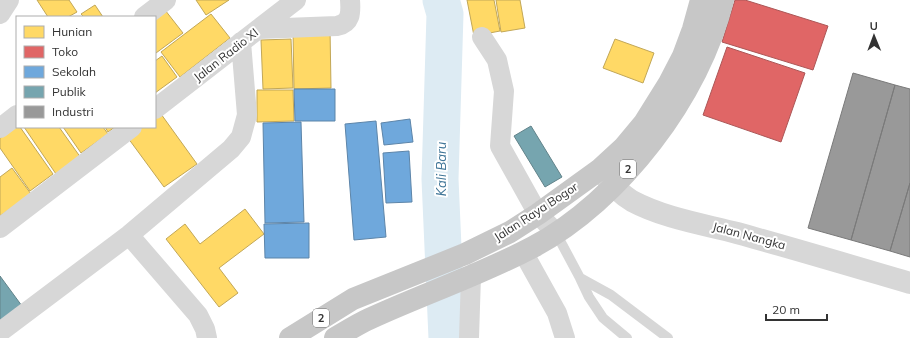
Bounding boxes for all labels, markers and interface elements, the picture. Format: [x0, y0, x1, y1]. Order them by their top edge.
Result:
legend [16, 16, 156, 128]
north arrow [854, 16, 894, 56]
text: U [870, 19, 878, 33]
text: Hunian [52, 24, 92, 39]
street label: Jalan Radio XI [190, 25, 261, 84]
text: Toko [52, 44, 78, 59]
text: Sekolah [52, 64, 96, 79]
text: Publik [52, 84, 87, 99]
text: Industri [52, 104, 94, 119]
water label: Kali Baru [433, 142, 449, 196]
road number: 2 [620, 160, 636, 178]
street label: Jalan Raya Bogor [491, 179, 581, 244]
street label: Jalan Nangka [711, 219, 787, 252]
scale bar [766, 296, 827, 322]
text: 20 m [772, 302, 800, 317]
road number: 2 [313, 309, 329, 327]

